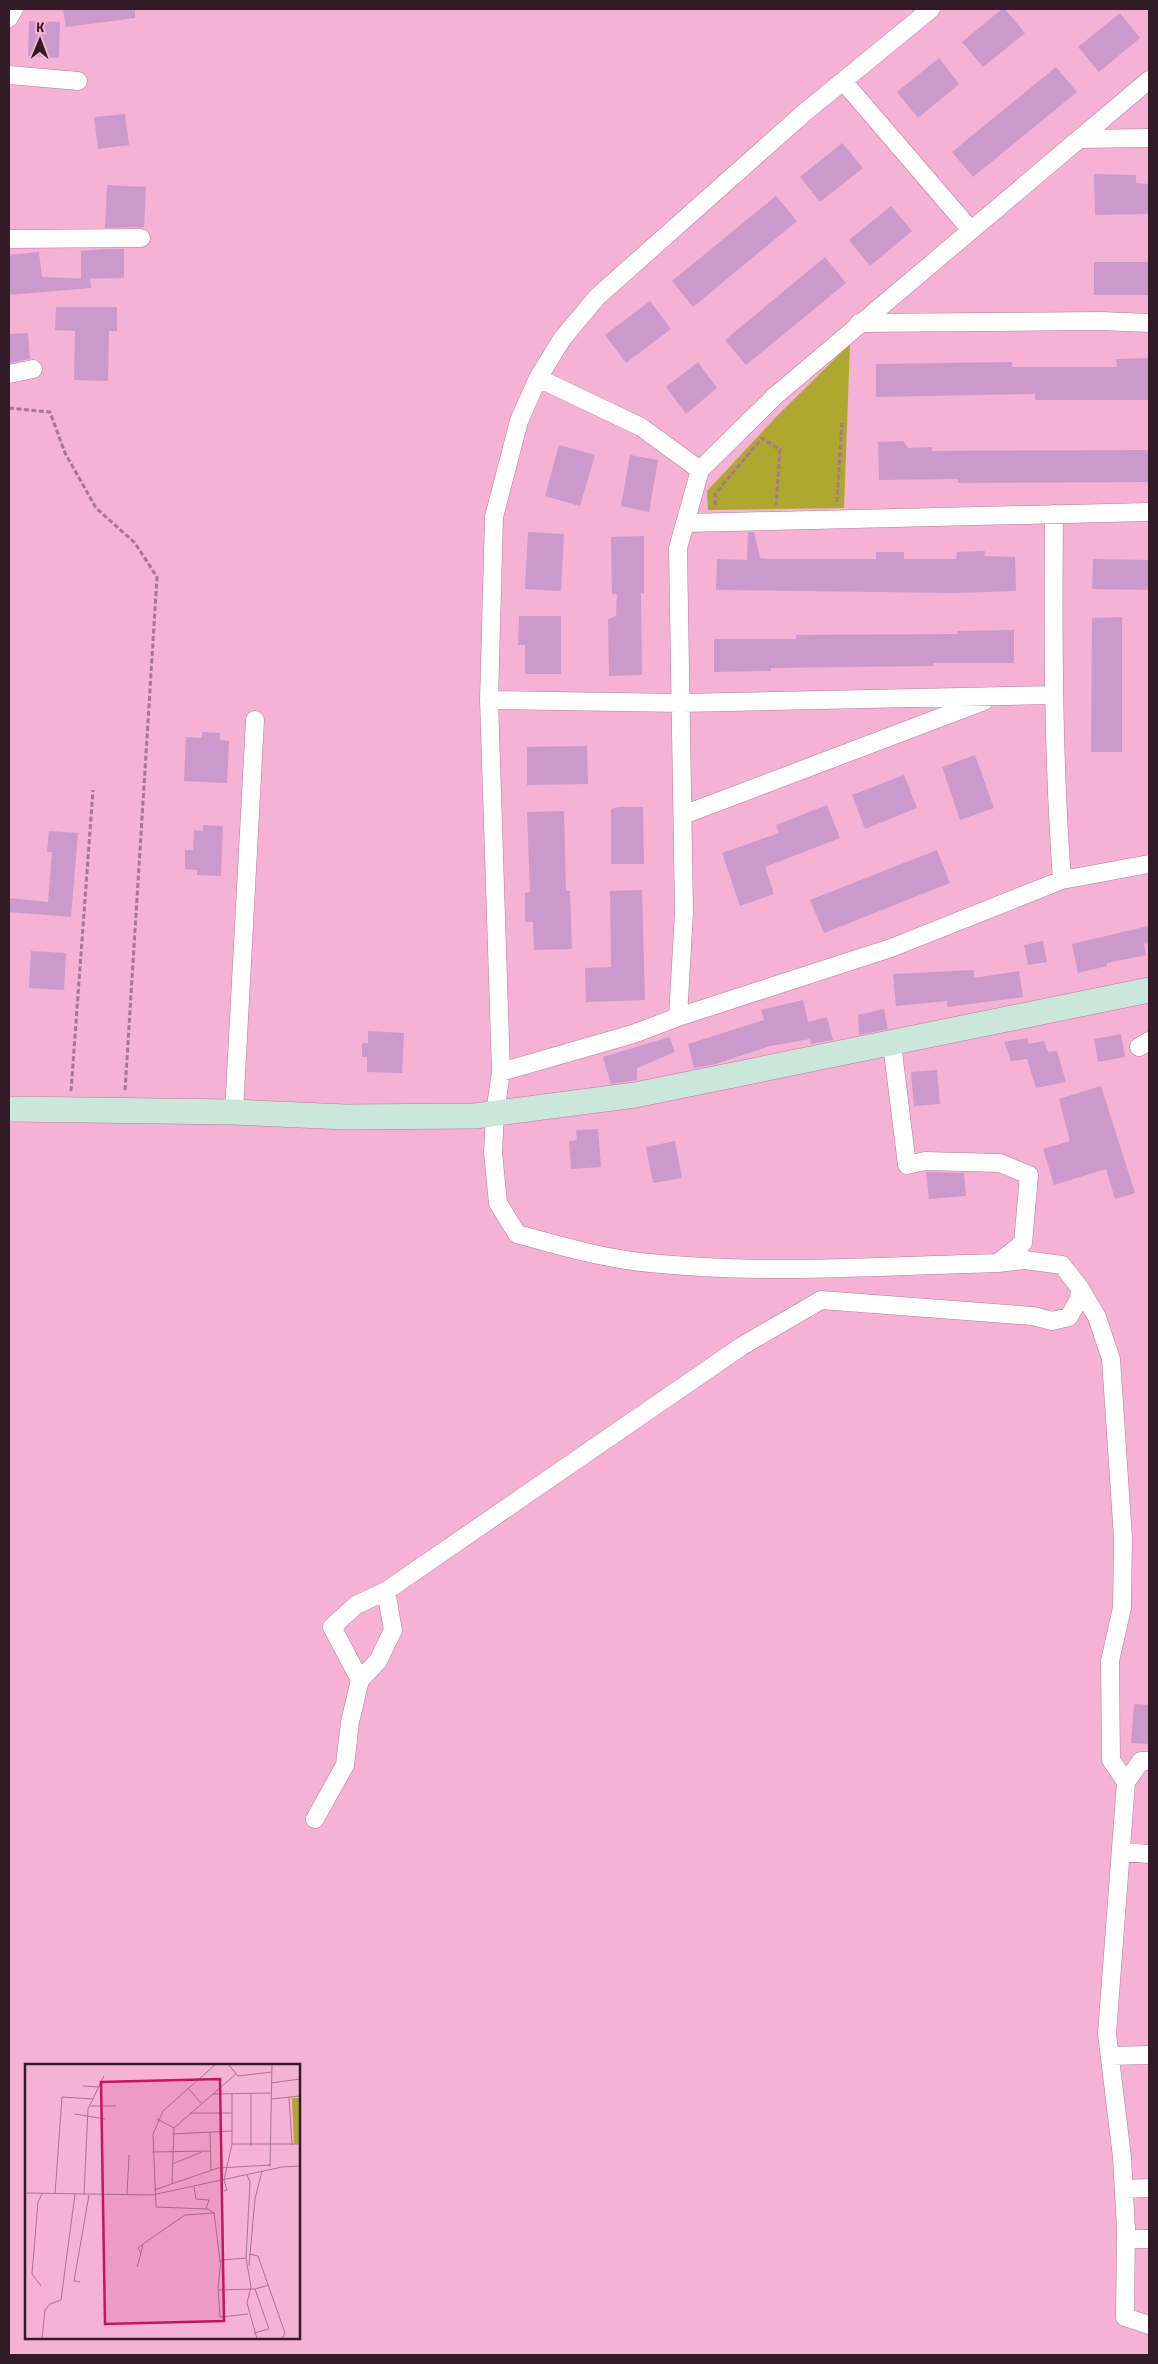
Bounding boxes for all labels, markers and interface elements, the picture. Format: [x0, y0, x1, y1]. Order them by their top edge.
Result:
north arrow [15, 15, 65, 65]
text: K [36, 16, 45, 37]
inset map [25, 2064, 300, 2339]

